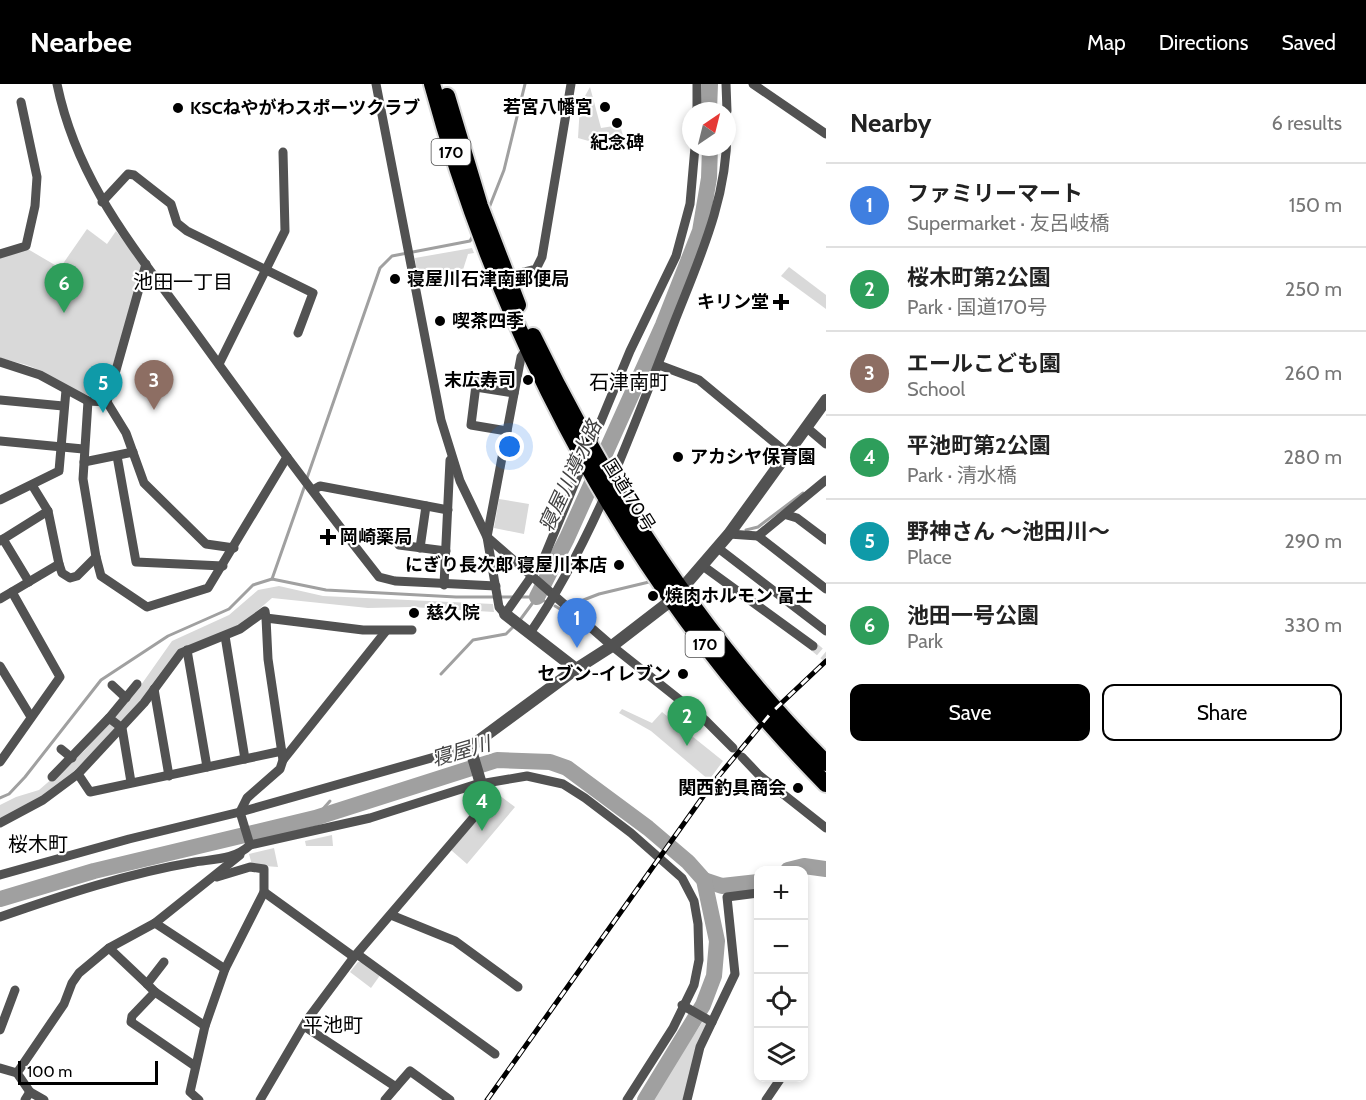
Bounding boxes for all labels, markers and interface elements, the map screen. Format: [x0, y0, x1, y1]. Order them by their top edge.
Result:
text: Nearbee [30, 25, 132, 59]
text: Map [1087, 30, 1126, 55]
text: Directions [1159, 30, 1248, 55]
text: Saved [1281, 30, 1336, 55]
place label: 若宮八幡宮 [503, 96, 593, 118]
place label: KSCねやがわスポーツクラブ [190, 97, 420, 119]
marker: 若宮八幡宮 [598, 100, 612, 114]
marker: KSCねやがわスポーツクラブ [171, 101, 185, 115]
north arrow [682, 102, 736, 156]
text: Nearby [850, 107, 931, 139]
text: 6 results [1271, 111, 1342, 135]
marker: 紀念碑 [610, 116, 624, 130]
place label: 紀念碑 [590, 132, 644, 154]
road number: 170 [432, 139, 470, 165]
text: ファミリーマート [907, 180, 1083, 207]
text: 1 [866, 193, 873, 217]
text: 150 m [1289, 193, 1342, 217]
text: Supermarket · 友呂岐橋 [907, 211, 1109, 235]
pin: 6 [44, 264, 84, 313]
text: 桜木町第2公園 [907, 264, 1051, 291]
place label: 寝屋川石津南郵便局 [407, 268, 569, 290]
district label: 池田一丁目 [133, 270, 233, 294]
marker: 寝屋川石津南郵便局 [388, 272, 402, 286]
text: 2 [864, 277, 875, 301]
text: 250 m [1285, 277, 1342, 301]
place label: キリン堂 [697, 291, 769, 313]
marker: キリン堂 [774, 295, 788, 309]
text: Park · 国道170号 [907, 295, 1047, 319]
place label: 喫茶四季 [452, 310, 524, 332]
marker: 喫茶四季 [433, 314, 447, 328]
text: エールこども園 [907, 350, 1061, 377]
pin: 3 [134, 360, 174, 410]
text: 3 [864, 361, 875, 385]
text: 260 m [1284, 361, 1342, 385]
pin: 5 [84, 364, 122, 413]
place label: 末広寿司 [444, 369, 516, 391]
district label: 石津南町 [589, 370, 669, 394]
marker: 末広寿司 [521, 373, 535, 387]
text: School [907, 377, 965, 401]
water label: 寝屋川導水路 [534, 415, 607, 535]
your location [495, 432, 524, 461]
text: 平池町第2公園 [907, 432, 1051, 459]
text: 4 [863, 445, 876, 469]
text: 280 m [1283, 445, 1342, 469]
place label: アカシヤ保育園 [690, 446, 816, 468]
marker: アカシヤ保育園 [671, 450, 685, 464]
street label: 国道170号 [598, 455, 660, 535]
text: Park · 清水橋 [907, 463, 1017, 487]
text: 野神さん ～池田川～ [907, 518, 1110, 545]
place label: 岡崎薬局 [340, 526, 412, 548]
text: 5 [864, 529, 875, 553]
text: 290 m [1284, 529, 1342, 553]
marker: 岡崎薬局 [321, 530, 335, 544]
text: Place [907, 545, 952, 569]
place label: にぎり長次郎 寝屋川本店 [405, 554, 607, 576]
marker: にぎり長次郎 寝屋川本店 [612, 558, 626, 572]
place label: 焼肉ホルモン 富士 [665, 585, 813, 607]
marker: 焼肉ホルモン 富士 [646, 589, 660, 603]
pin: 1 [558, 598, 596, 648]
place label: 慈久院 [426, 602, 480, 624]
text: 池田一号公園 [907, 602, 1039, 629]
marker: 慈久院 [407, 606, 421, 620]
text: 6 [864, 613, 875, 637]
text: 330 m [1284, 613, 1342, 637]
text: Park [907, 629, 943, 653]
road number: 170 [686, 631, 724, 657]
place label: セブン-イレブン [537, 663, 671, 685]
marker: セブン-イレブン [676, 667, 690, 681]
button: Save [850, 684, 1090, 741]
button: Share [1102, 684, 1342, 741]
pin: 2 [668, 696, 706, 746]
water label: 寝屋川 [429, 731, 495, 771]
place label: 関西釣具商会 [678, 777, 786, 799]
marker: 関西釣具商会 [791, 781, 805, 795]
pin: 4 [462, 782, 502, 831]
district label: 桜木町 [8, 832, 68, 856]
map controls [754, 866, 808, 1082]
button: + [754, 866, 808, 920]
button: − [754, 920, 808, 974]
button: locate [754, 974, 808, 1028]
district label: 平池町 [303, 1013, 363, 1037]
button: layers [754, 1028, 808, 1082]
scale bar [18, 1058, 158, 1086]
text: 100 m [27, 1062, 72, 1081]

